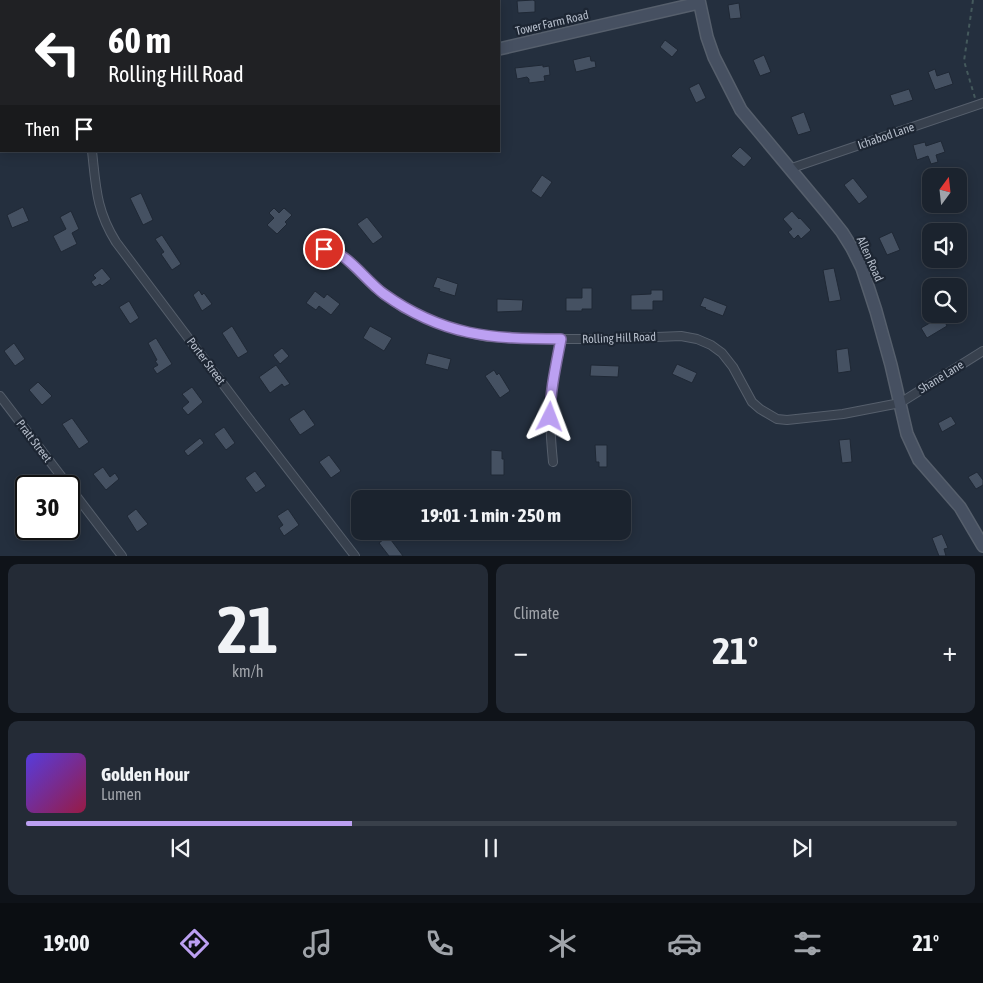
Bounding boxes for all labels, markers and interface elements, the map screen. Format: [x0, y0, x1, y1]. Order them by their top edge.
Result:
street label: Tower Farm Road [514, 8, 590, 38]
icon: left [25, 20, 90, 85]
text: 60 m [108, 20, 171, 60]
text: Rolling Hill Road [108, 61, 244, 87]
icon: arrive [70, 115, 98, 143]
text: Then [25, 118, 60, 140]
street label: Ichabod Lane [856, 120, 916, 152]
north arrow [922, 168, 968, 212]
map controls [922, 168, 967, 323]
button: sound [922, 223, 967, 268]
pin [303, 228, 345, 270]
street label: Allen Road [854, 234, 886, 284]
icon: arrive [310, 235, 338, 263]
button: search [922, 278, 967, 323]
street label: Rolling Hill Road [582, 330, 656, 346]
street label: Porter Street [184, 335, 229, 388]
street label: Shane Lane [916, 358, 966, 396]
position arrow [523, 390, 575, 442]
street label: Pratt Street [13, 417, 55, 465]
speed limit sign: 30 [15, 475, 80, 540]
text: 19:01 · 1 min · 250 m [421, 504, 561, 526]
text: 21 [217, 592, 278, 667]
text: Climate [514, 604, 559, 622]
text: 21° [712, 629, 758, 672]
text: − [514, 635, 528, 667]
text: + [942, 635, 957, 667]
text: km/h [232, 662, 264, 680]
text: Golden Hour [101, 763, 189, 785]
text: Lumen [101, 785, 141, 803]
icon: previous [167, 834, 195, 862]
icon: pause [477, 834, 505, 862]
icon: next [788, 834, 816, 862]
icon: directions [177, 926, 212, 961]
icon: music [300, 926, 335, 961]
icon: phone [422, 926, 457, 961]
icon: climate [545, 926, 580, 961]
icon: car [667, 926, 702, 961]
icon: filters [790, 926, 825, 961]
text: 19:00 [44, 930, 90, 956]
text: 21° [912, 930, 939, 956]

